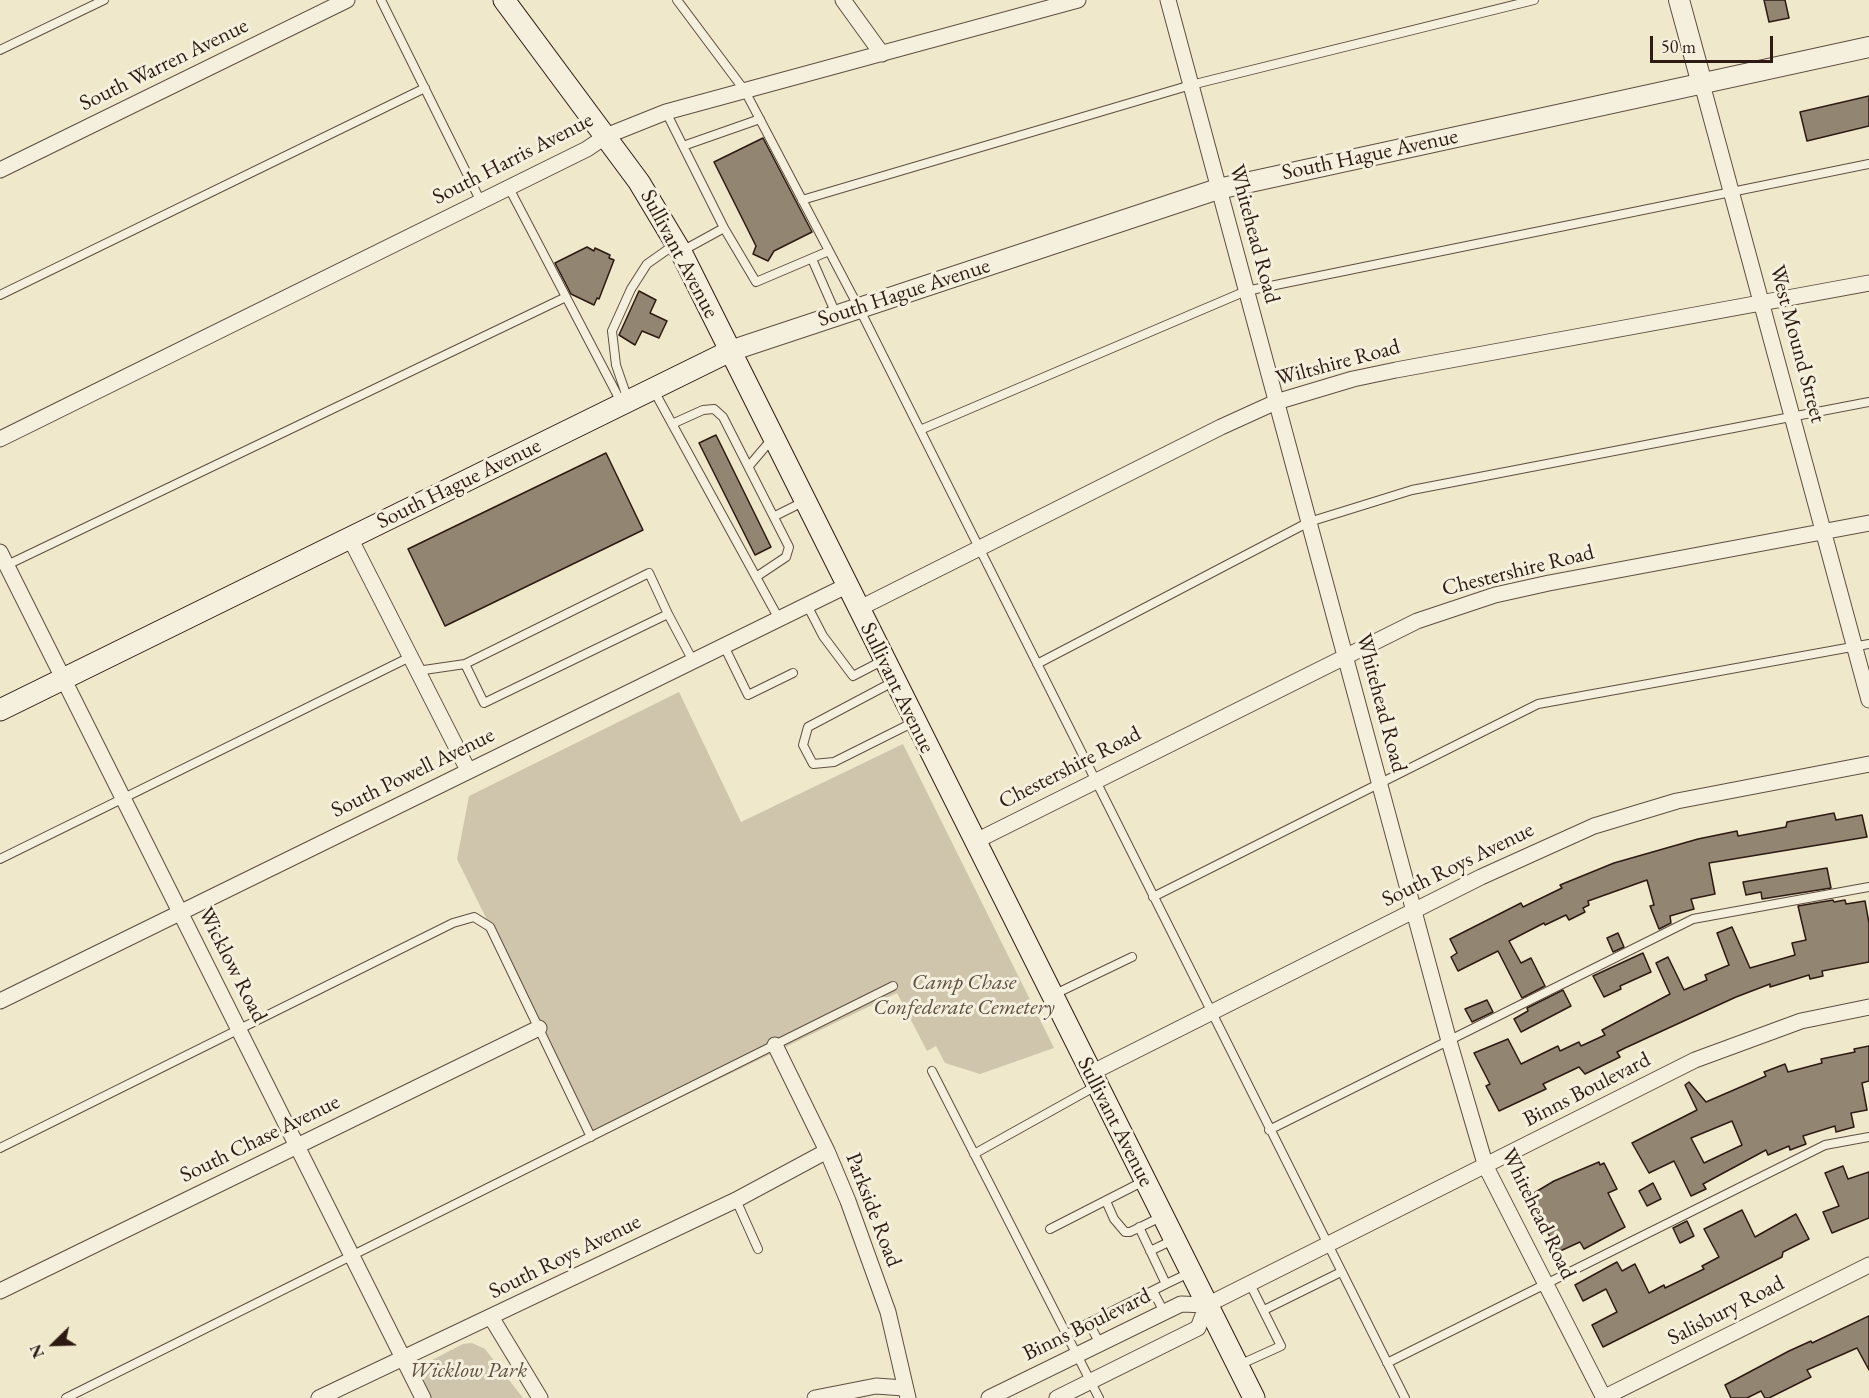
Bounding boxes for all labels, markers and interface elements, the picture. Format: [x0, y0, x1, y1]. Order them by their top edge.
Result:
street label: South Warren Avenue [75, 13, 253, 117]
scale bar [1653, 24, 1776, 62]
text: 50 m [1661, 35, 1696, 58]
street label: South Harris Avenue [428, 107, 598, 211]
street label: South Hague Avenue [1280, 123, 1460, 187]
street label: Whitehead Road [1223, 162, 1285, 306]
street label: Sullivant Avenue [634, 185, 724, 323]
street label: South Hague Avenue [815, 253, 993, 333]
street label: West Mound Street [1763, 262, 1831, 426]
street label: Wiltshire Road [1273, 334, 1403, 392]
street label: South Hague Avenue [373, 433, 545, 535]
street label: Chestershire Road [1439, 539, 1597, 603]
street label: Sullivant Avenue [854, 618, 940, 758]
street label: Whitehead Road [1350, 631, 1412, 775]
street label: Chestershire Road [995, 721, 1145, 815]
street label: South Powell Avenue [327, 722, 499, 824]
street label: South Roys Avenue [1378, 817, 1538, 913]
street label: Wicklow Road [192, 903, 272, 1027]
park label: Camp Chase Confederate Cemetery [873, 970, 1055, 1022]
street label: Binns Boulevard [1519, 1047, 1655, 1133]
street label: Sullivant Avenue [1071, 1053, 1159, 1191]
street label: South Chase Avenue [176, 1089, 344, 1189]
street label: Whitehead Road [1495, 1144, 1581, 1284]
street label: Parkside Road [839, 1149, 907, 1271]
street label: South Roys Avenue [485, 1209, 645, 1305]
street label: Salisbury Road [1663, 1270, 1789, 1352]
street label: Binns Boulevard [1019, 1283, 1155, 1367]
north arrow [24, 1314, 84, 1374]
text: N [25, 1341, 49, 1361]
park label: Wicklow Park [409, 1358, 527, 1384]

